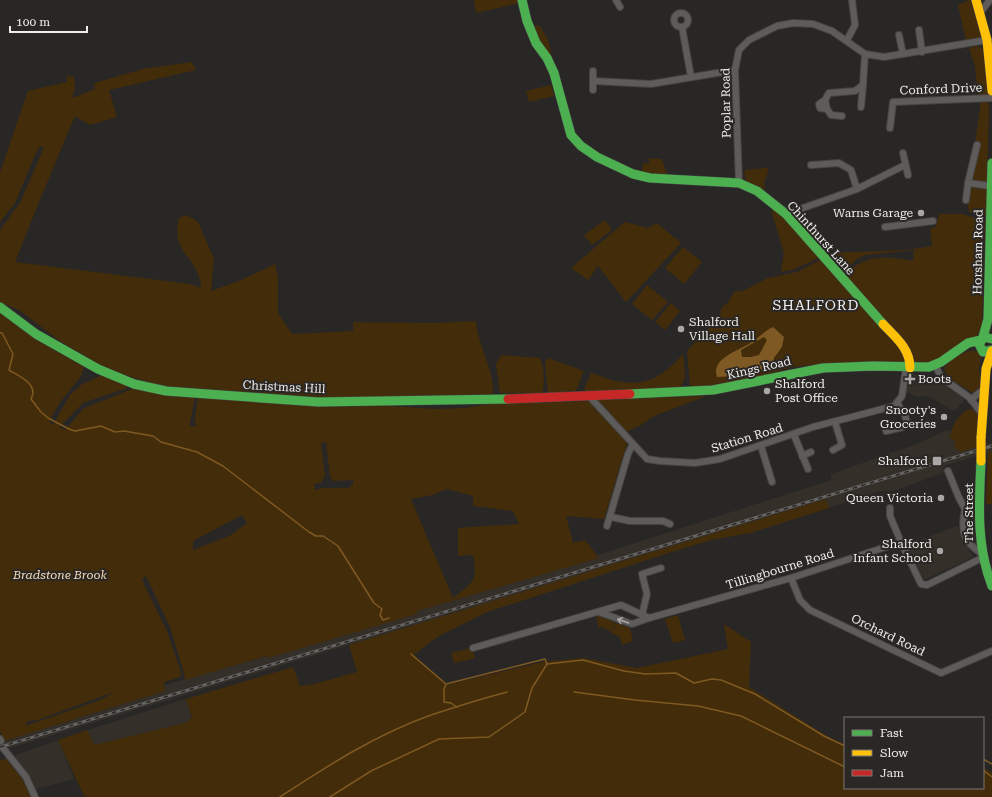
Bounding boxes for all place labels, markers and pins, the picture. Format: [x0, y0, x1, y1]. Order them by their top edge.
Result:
place label: Warns Garage [833, 206, 913, 220]
marker: Warns Garage [916, 208, 926, 218]
place label: Shalford Village Hall [689, 315, 755, 343]
marker: Shalford Village Hall [676, 324, 686, 334]
place label: Boots [918, 372, 951, 386]
marker: Boots [905, 374, 915, 384]
place label: Shalford Post Office [775, 377, 838, 405]
marker: Shalford Post Office [762, 386, 772, 396]
place label: Snooty's Groceries [880, 403, 936, 431]
marker: Snooty's Groceries [939, 412, 949, 422]
place label: Shalford [878, 454, 928, 468]
marker: Shalford [931, 455, 943, 467]
place label: Queen Victoria [846, 491, 933, 505]
marker: Queen Victoria [936, 493, 946, 503]
place label: Shalford Infant School [853, 537, 932, 565]
marker: Shalford Infant School [935, 546, 945, 556]

